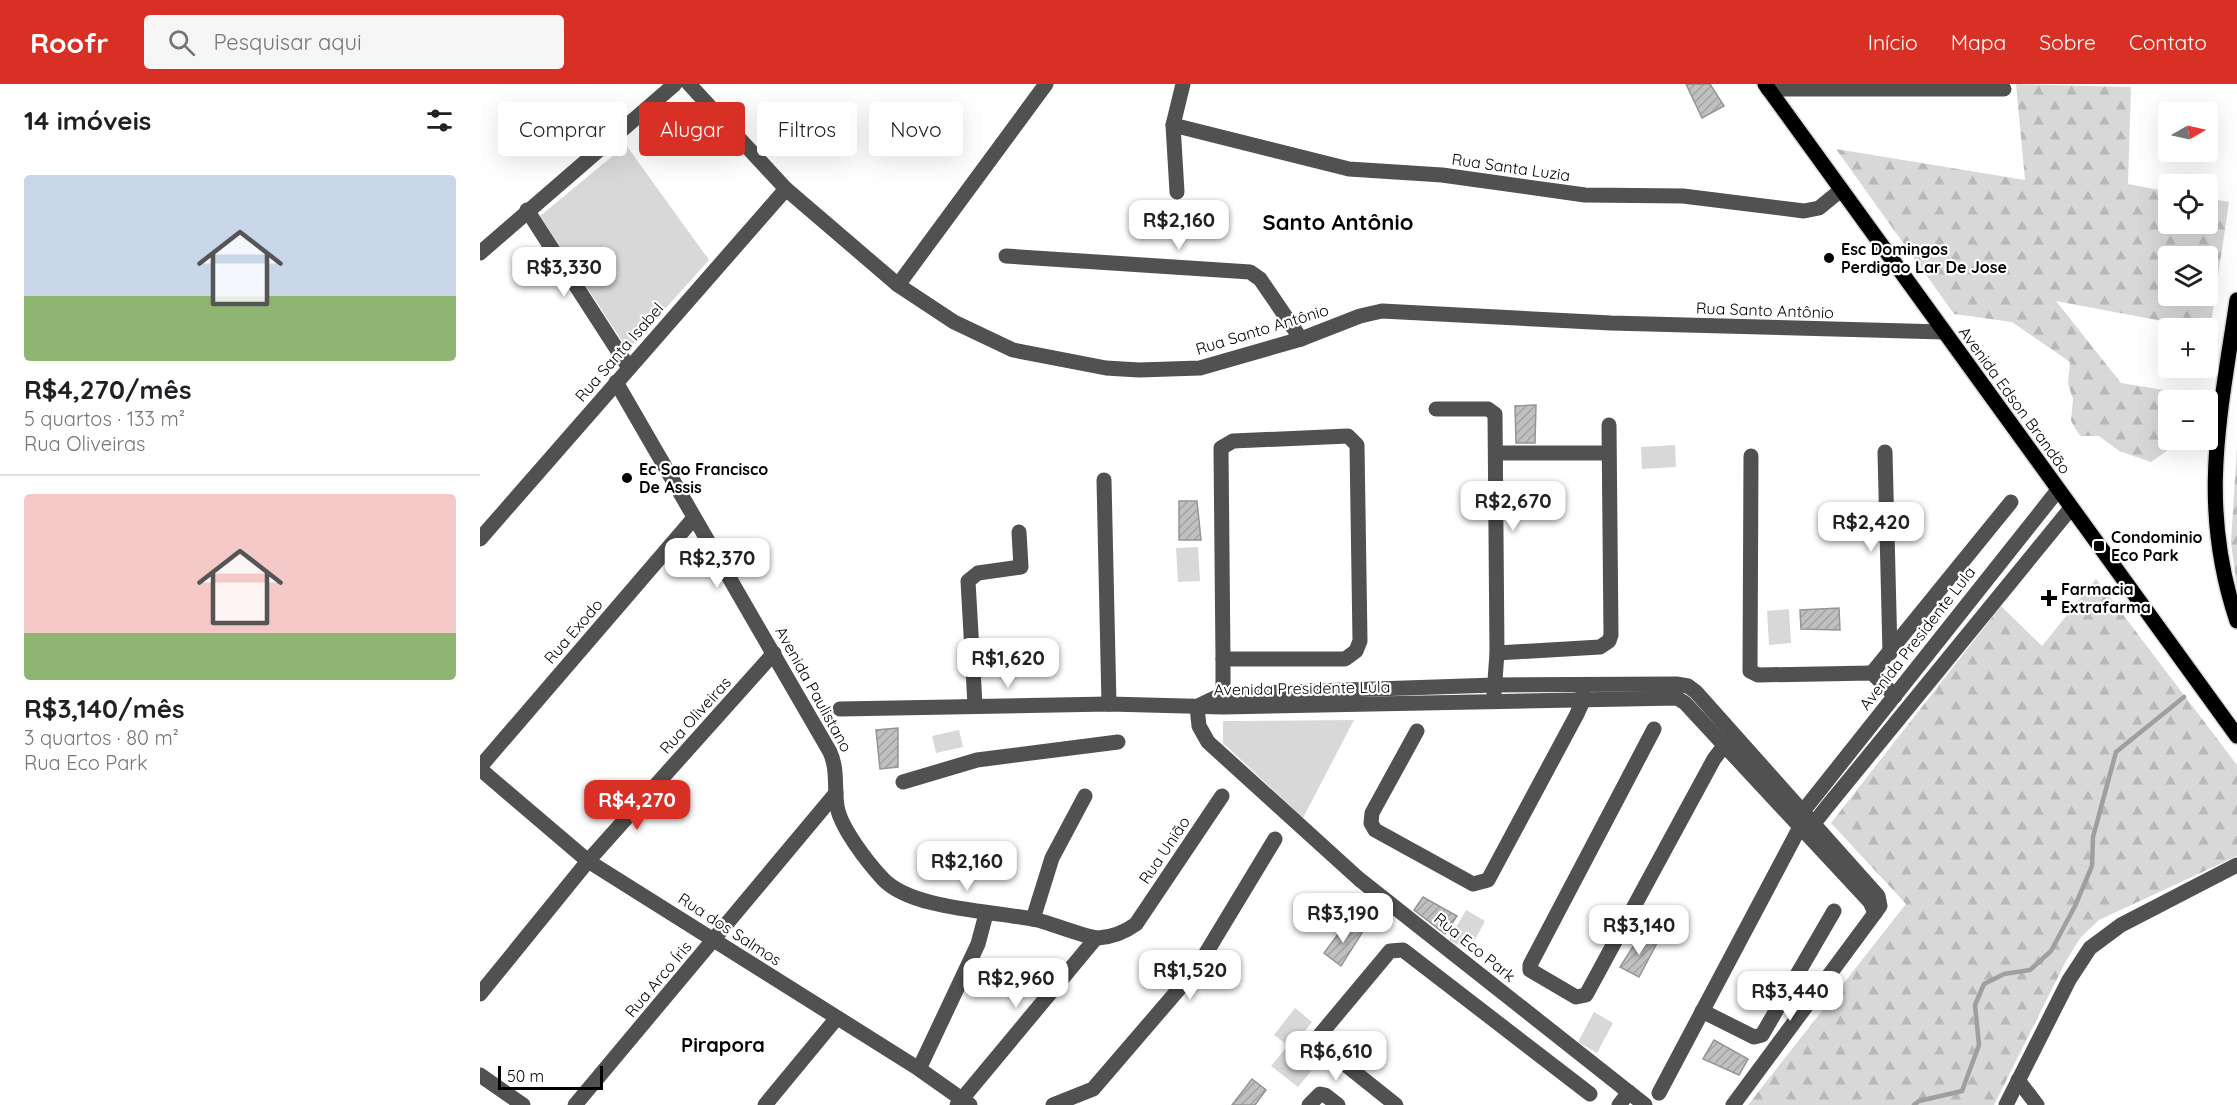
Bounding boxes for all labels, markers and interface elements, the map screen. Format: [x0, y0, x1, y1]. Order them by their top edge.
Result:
search box [144, 15, 564, 69]
text: Roofr [30, 25, 108, 60]
icon: search [165, 26, 198, 59]
text: Pesquisar aqui [213, 28, 362, 56]
text: Início [1868, 29, 1918, 55]
text: Mapa [1951, 29, 2006, 55]
text: Sobre [2039, 29, 2096, 55]
text: Contato [2129, 29, 2207, 55]
chip: Comprar [498, 102, 627, 156]
chip: Alugar [639, 102, 745, 156]
chip: Filtros [757, 102, 857, 156]
chip: Novo [869, 102, 963, 156]
north arrow [2158, 102, 2218, 162]
map controls [2158, 102, 2218, 450]
text: 14 imóveis [24, 104, 151, 137]
icon: filters [423, 104, 456, 137]
street label: Rua Santa Luzia [1450, 149, 1572, 185]
button: locate [2158, 174, 2218, 234]
pin: R$2,160 [1124, 200, 1234, 251]
text: R$2,160 [1143, 207, 1215, 232]
district label: Santo Antônio [1263, 208, 1413, 236]
icon: home [186, 214, 294, 322]
place label: Esc Domingos Perdigao Lar De Jose [1841, 239, 2007, 277]
button: layers [2158, 246, 2218, 306]
pin: R$3,330 [509, 247, 619, 298]
marker: Esc Domingos Perdigao Lar De Jose [1822, 251, 1836, 265]
text: R$3,330 [526, 254, 602, 279]
street label: Rua Santa Isabel [570, 298, 668, 406]
street label: Rua Santo Antônio [1696, 298, 1834, 322]
street label: Rua Santo Antônio [1193, 299, 1331, 359]
button: + [2158, 318, 2218, 378]
street label: Avenida Edson Brandão [1955, 322, 2075, 478]
text: R$4,270/mês [24, 373, 191, 406]
button: − [2158, 390, 2218, 450]
text: 5 quartos · 133 m² [24, 406, 185, 431]
text: Rua Oliveiras [24, 431, 145, 456]
place label: Ec Sao Francisco De Assis [639, 459, 768, 497]
marker: Ec Sao Francisco De Assis [620, 471, 634, 485]
pin: R$2,670 [1458, 481, 1568, 532]
text: R$2,670 [1475, 488, 1551, 513]
pin: R$2,420 [1816, 502, 1926, 553]
text: R$2,420 [1832, 509, 1910, 534]
place label: Condominio Eco Park [2111, 527, 2202, 565]
icon: home [186, 533, 294, 641]
pin: R$2,370 [662, 538, 772, 589]
marker: Condominio Eco Park [2092, 539, 2106, 553]
text: R$2,370 [679, 545, 755, 570]
street label: Avenida Presidente Lula [1855, 562, 1979, 714]
place label: Farmacia Extrafarma [2061, 579, 2151, 617]
marker: Farmacia Extrafarma [2042, 591, 2056, 605]
street label: Rua Exodo [539, 594, 607, 668]
street label: Avenida Paulistano [771, 623, 857, 755]
pin: R$1,620 [953, 638, 1063, 689]
text: R$1,620 [971, 645, 1045, 670]
street label: Rua Oliveiras [655, 672, 735, 758]
street label: Avenida Presidente Lula [1213, 676, 1391, 700]
text: R$3,140/mês [24, 692, 185, 725]
text: 3 quartos · 80 m² [24, 725, 179, 750]
text: Rua Eco Park [24, 750, 148, 775]
pin: R$4,270 [582, 780, 692, 831]
text: R$4,270 [598, 787, 676, 812]
street label: Rua União [1134, 812, 1194, 888]
pin: R$2,160 [912, 841, 1022, 892]
text: R$2,160 [931, 848, 1003, 873]
street label: Rua dos Salmos [675, 888, 785, 970]
pin: R$3,190 [1288, 893, 1398, 944]
text: R$3,190 [1307, 900, 1379, 925]
pin: R$3,140 [1584, 905, 1694, 956]
street label: Rua Eco Park [1430, 908, 1520, 986]
text: R$3,140 [1603, 912, 1675, 937]
street label: Rua Arco Íris [620, 937, 696, 1021]
pin: R$1,520 [1135, 950, 1245, 1001]
text: R$1,520 [1153, 957, 1227, 982]
pin: R$2,960 [961, 958, 1071, 1009]
text: R$2,960 [977, 965, 1055, 990]
pin: R$3,440 [1735, 971, 1845, 1022]
text: R$3,440 [1751, 978, 1829, 1003]
pin: R$6,610 [1281, 1031, 1391, 1082]
district label: Pirapora [681, 1032, 765, 1057]
text: R$6,610 [1300, 1038, 1372, 1063]
scale bar [498, 1063, 603, 1090]
text: 50 m [507, 1066, 544, 1086]

